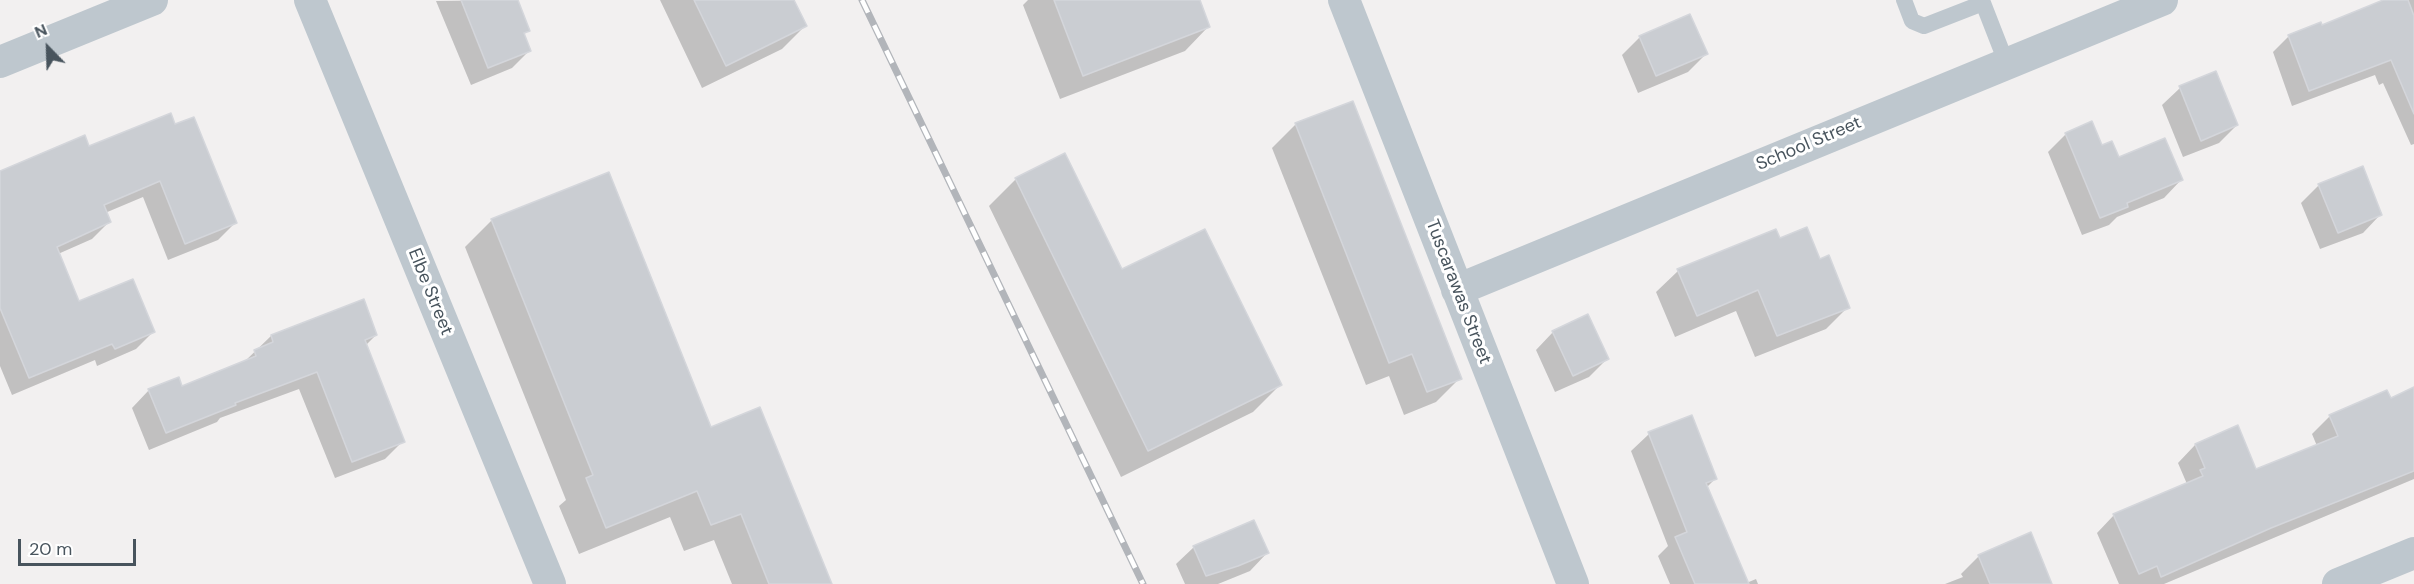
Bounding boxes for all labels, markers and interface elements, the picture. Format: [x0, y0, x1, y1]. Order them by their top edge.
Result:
north arrow [18, 18, 78, 78]
text: N [31, 19, 50, 43]
street label: School Street [1753, 112, 1865, 176]
street label: Tuscarawas Street [1421, 217, 1495, 367]
street label: Elbe Street [403, 246, 457, 338]
scale bar [21, 527, 140, 565]
text: 20 m [29, 537, 72, 561]

